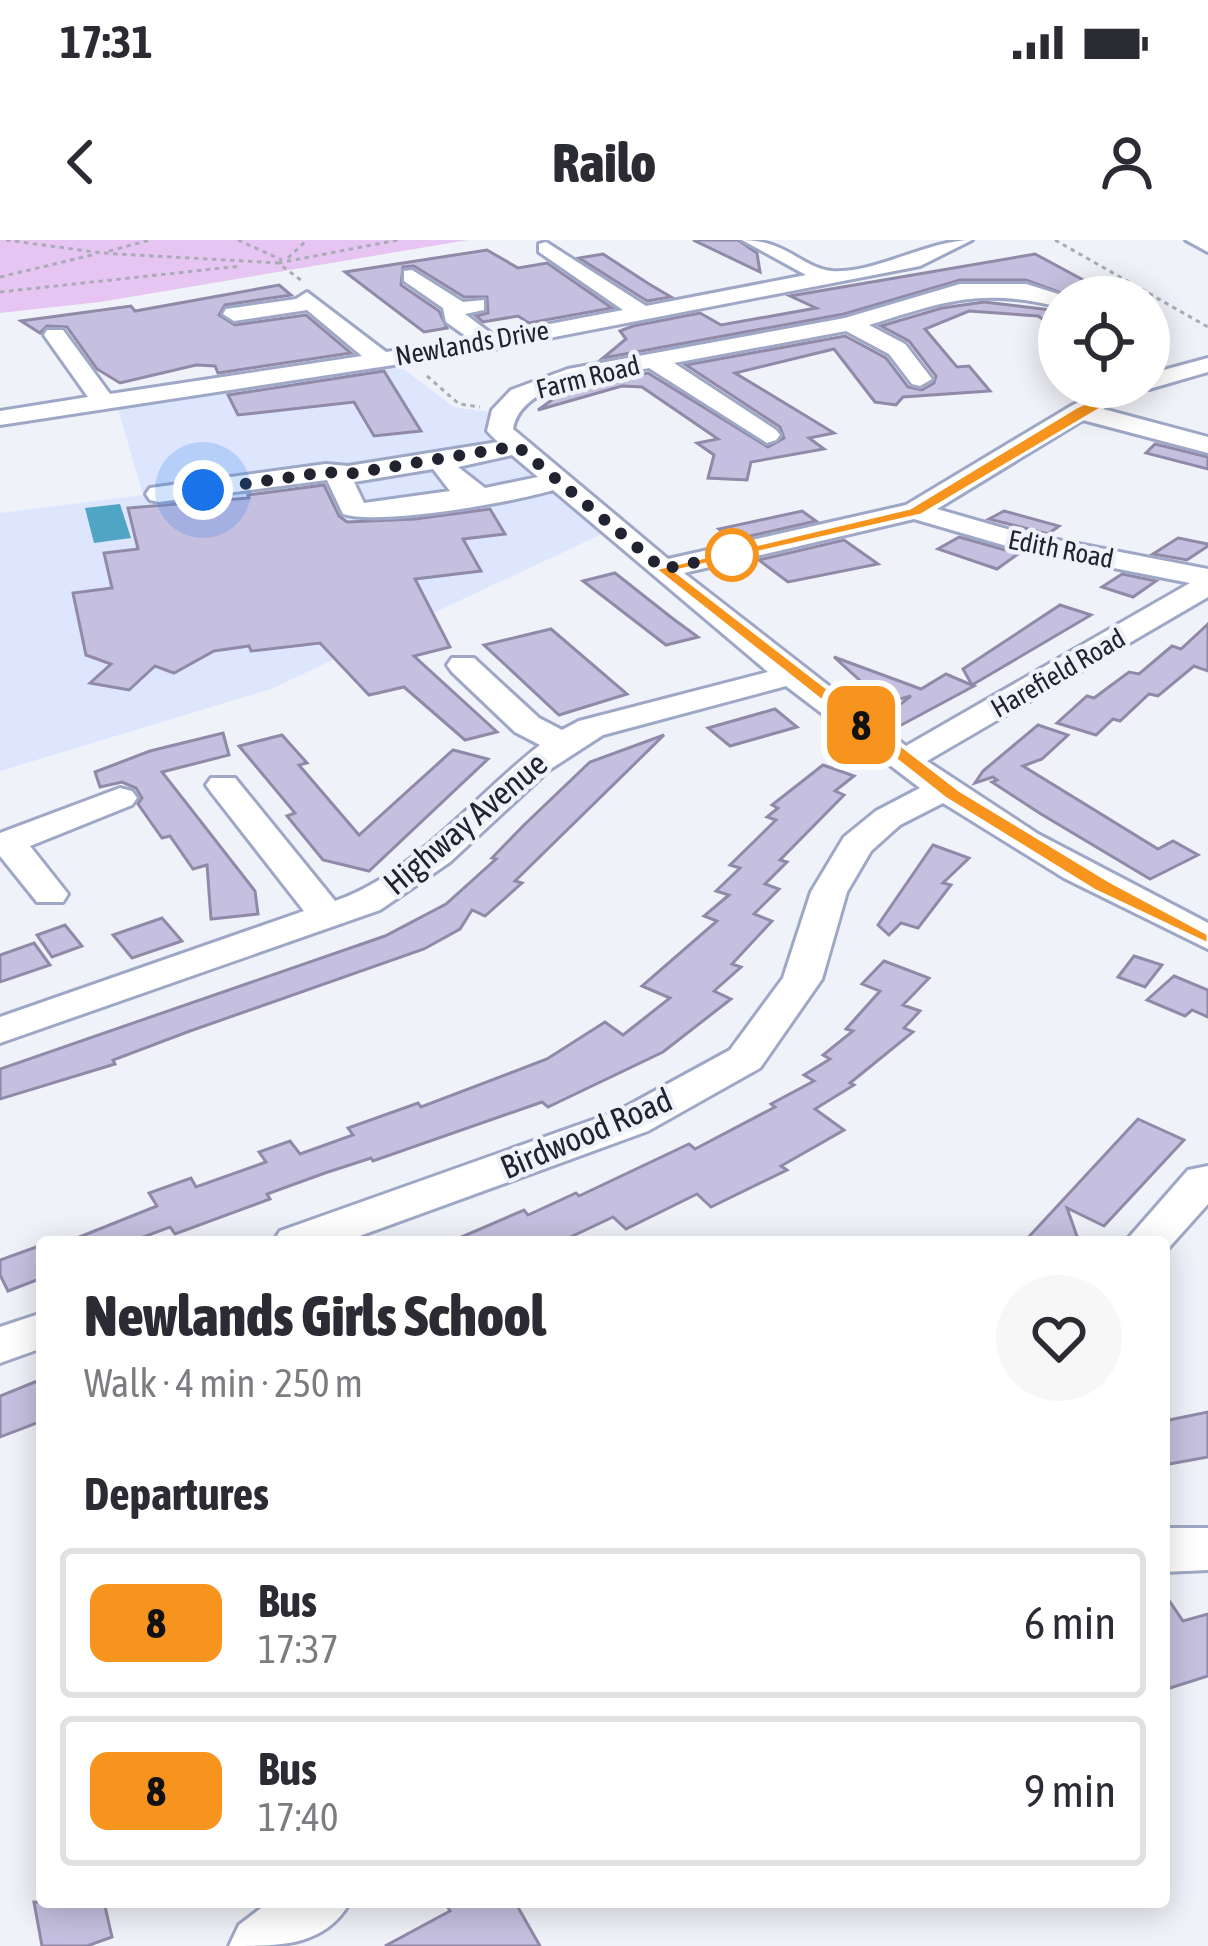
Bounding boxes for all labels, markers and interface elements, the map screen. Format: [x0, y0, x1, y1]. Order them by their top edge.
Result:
text: 17:31 [60, 16, 153, 68]
icon: back [48, 129, 114, 195]
icon: person [1094, 129, 1160, 195]
text: Railo [552, 132, 656, 193]
map controls [1038, 276, 1170, 408]
button: locate [1038, 276, 1170, 408]
street label: Newlands Drive [393, 314, 551, 372]
street label: Farm Road [533, 349, 643, 405]
your location [173, 460, 233, 520]
street label: Edith Road [1006, 524, 1116, 574]
unlabelled marker [707, 530, 757, 580]
street label: Harefield Road [986, 622, 1130, 724]
line badge: 8 [822, 686, 900, 764]
text: 8 [851, 701, 871, 749]
street label: Highway Avenue [376, 744, 554, 902]
street label: Birdwood Road [495, 1080, 677, 1186]
button: heart [996, 1275, 1122, 1401]
text: Newlands Girls School [84, 1283, 546, 1348]
text: Walk · 4 min · 250 m [84, 1361, 363, 1405]
text: Departures [84, 1468, 269, 1520]
text: Bus [258, 1575, 317, 1627]
text: 6 min [1024, 1597, 1116, 1649]
text: 8 [146, 1599, 166, 1647]
text: 17:37 [258, 1627, 338, 1671]
text: Bus [258, 1743, 317, 1795]
text: 9 min [1024, 1765, 1116, 1817]
text: 8 [146, 1767, 166, 1815]
text: 17:40 [258, 1795, 338, 1839]

